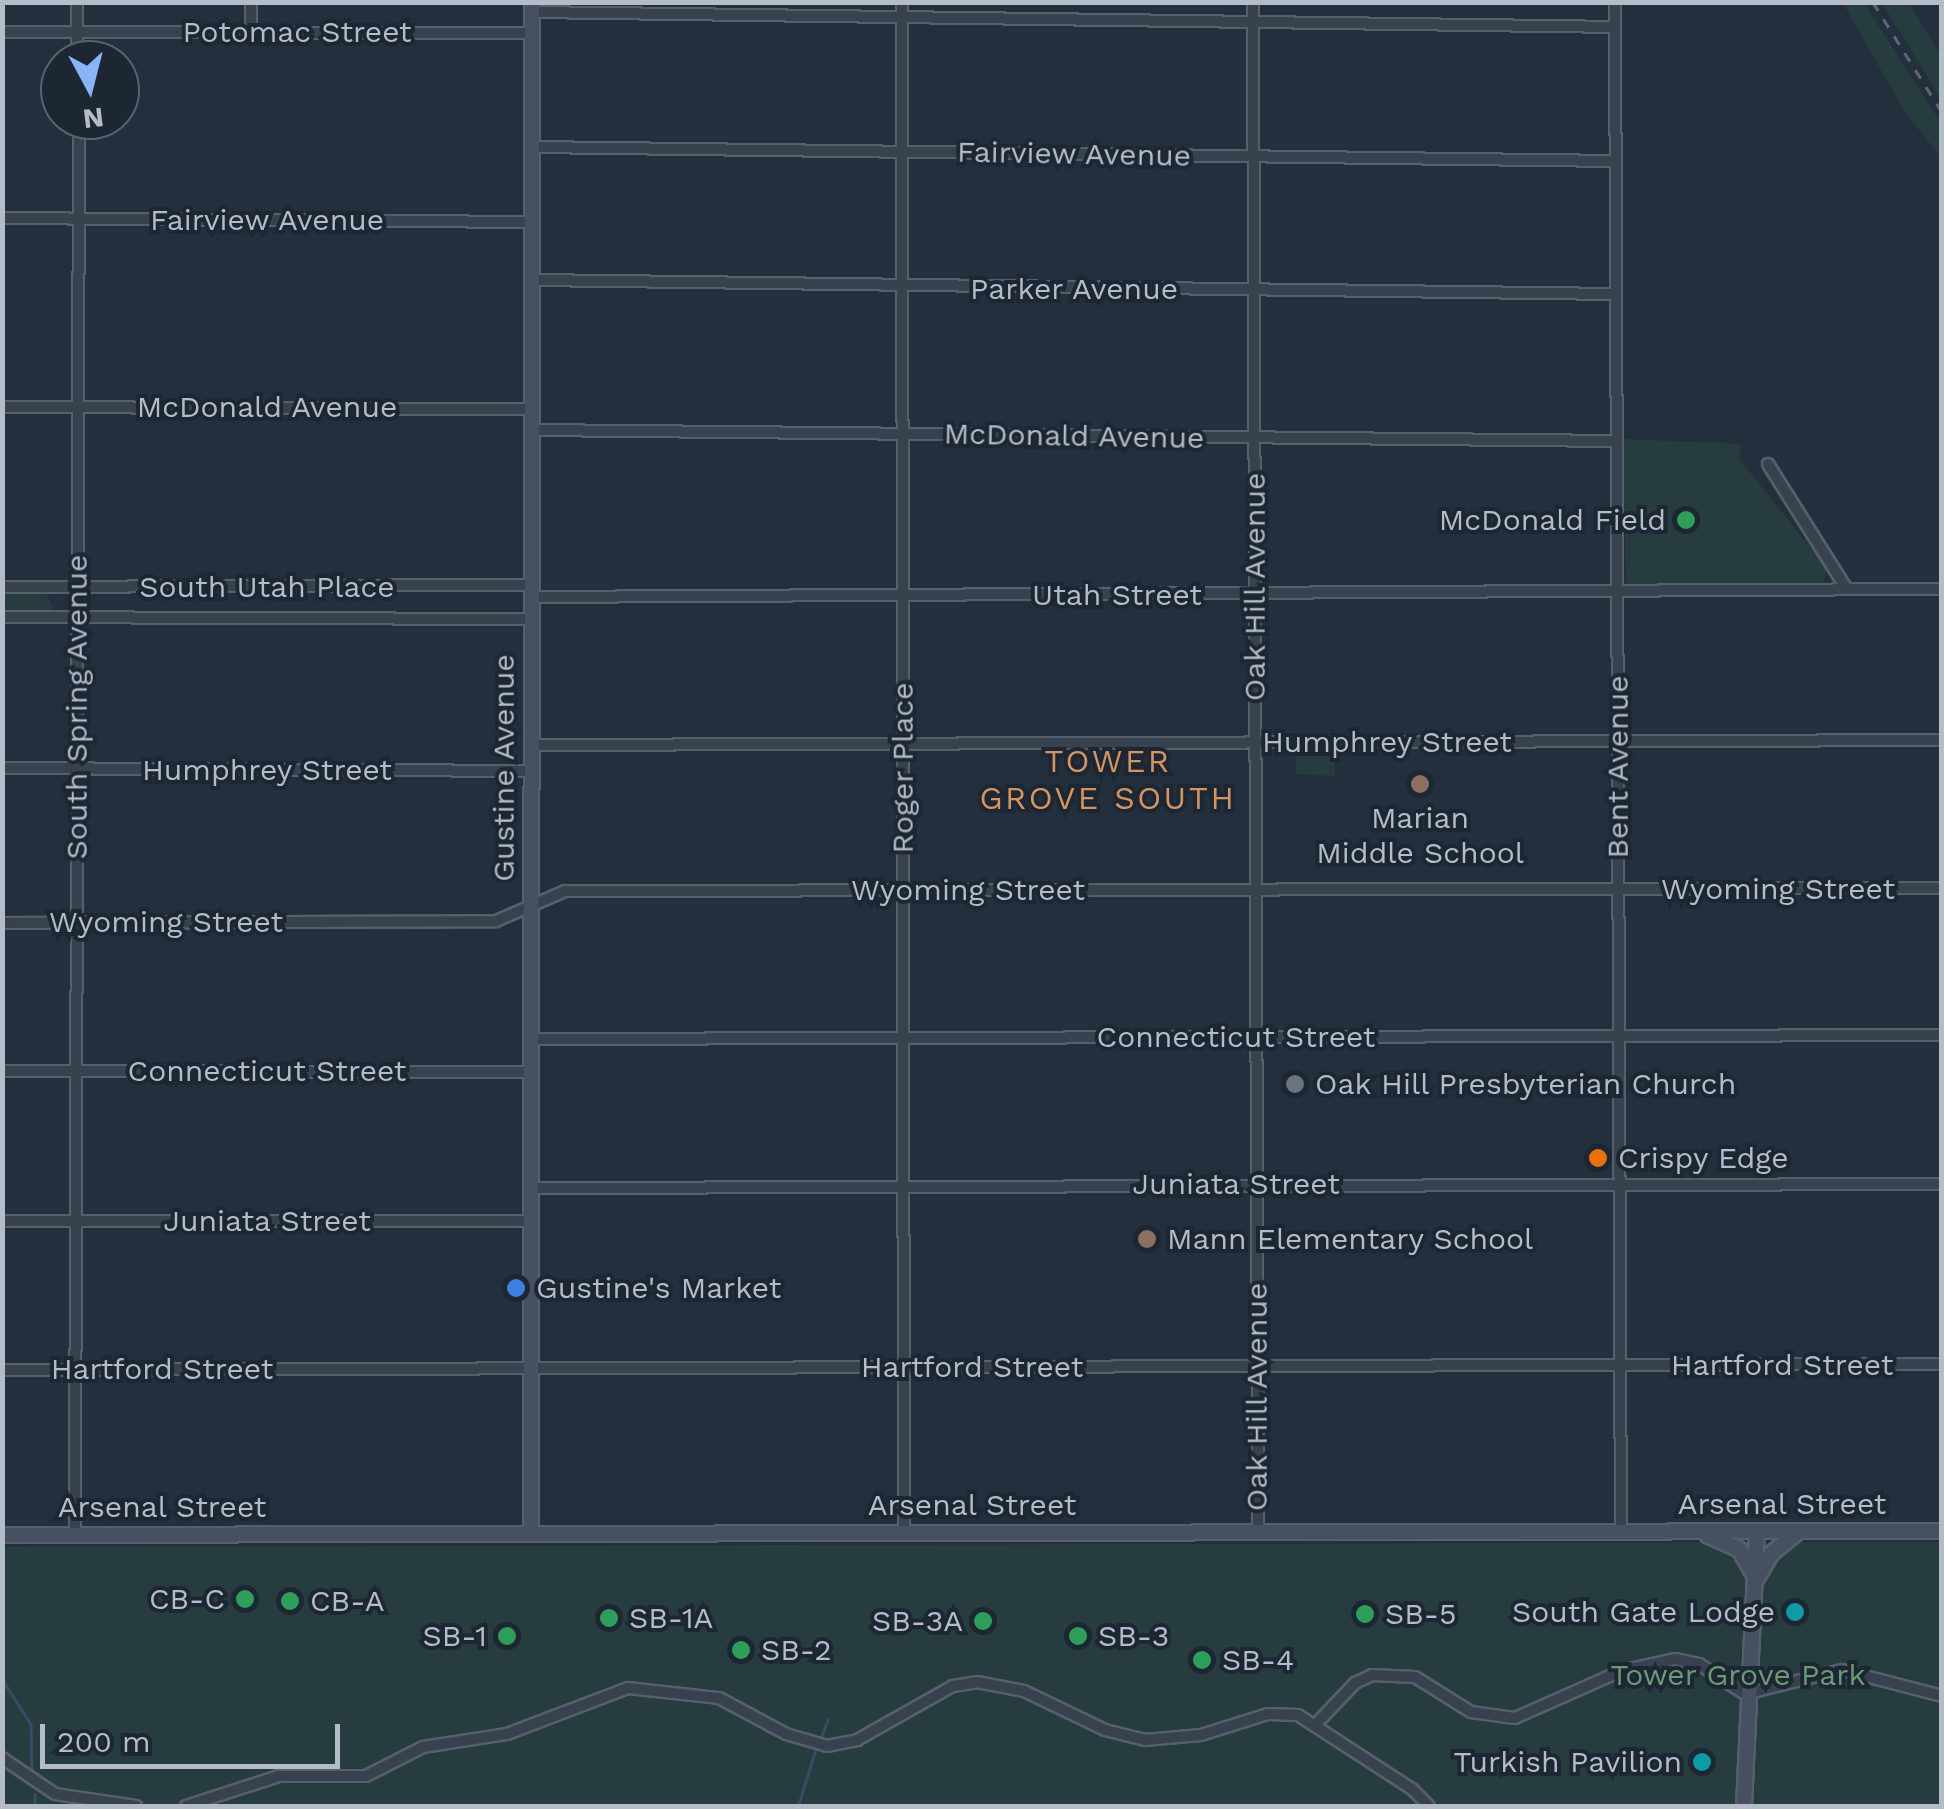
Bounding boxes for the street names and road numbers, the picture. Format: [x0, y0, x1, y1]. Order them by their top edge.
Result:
street label: Potomac Street [182, 14, 412, 50]
street label: Fairview Avenue [956, 134, 1192, 174]
street label: Fairview Avenue [149, 202, 385, 238]
street label: Parker Avenue [969, 271, 1179, 307]
street label: McDonald Avenue [136, 389, 398, 425]
street label: McDonald Avenue [943, 416, 1205, 456]
street label: Oak Hill Avenue [1237, 471, 1273, 703]
street label: South Spring Avenue [59, 554, 95, 860]
street label: South Utah Place [139, 569, 395, 605]
street label: Utah Street [1032, 577, 1202, 613]
street label: Gustine Avenue [486, 654, 522, 882]
street label: Bent Avenue [1600, 675, 1636, 859]
street label: Roger Place [885, 682, 921, 854]
street label: Humphrey Street [1262, 724, 1512, 760]
street label: Humphrey Street [142, 752, 392, 788]
street label: Wyoming Street [1661, 871, 1895, 907]
street label: Wyoming Street [851, 872, 1085, 908]
street label: Wyoming Street [49, 904, 283, 940]
street label: Connecticut Street [1097, 1019, 1375, 1055]
street label: Connecticut Street [128, 1053, 406, 1089]
street label: Juniata Street [1132, 1166, 1340, 1202]
street label: Juniata Street [163, 1203, 371, 1239]
street label: Oak Hill Avenue [1239, 1281, 1275, 1513]
street label: Hartford Street [1671, 1347, 1893, 1383]
street label: Hartford Street [861, 1349, 1083, 1385]
street label: Hartford Street [51, 1351, 273, 1387]
street label: Arsenal Street [1677, 1486, 1887, 1522]
street label: Arsenal Street [867, 1487, 1077, 1523]
street label: Arsenal Street [57, 1489, 267, 1525]

